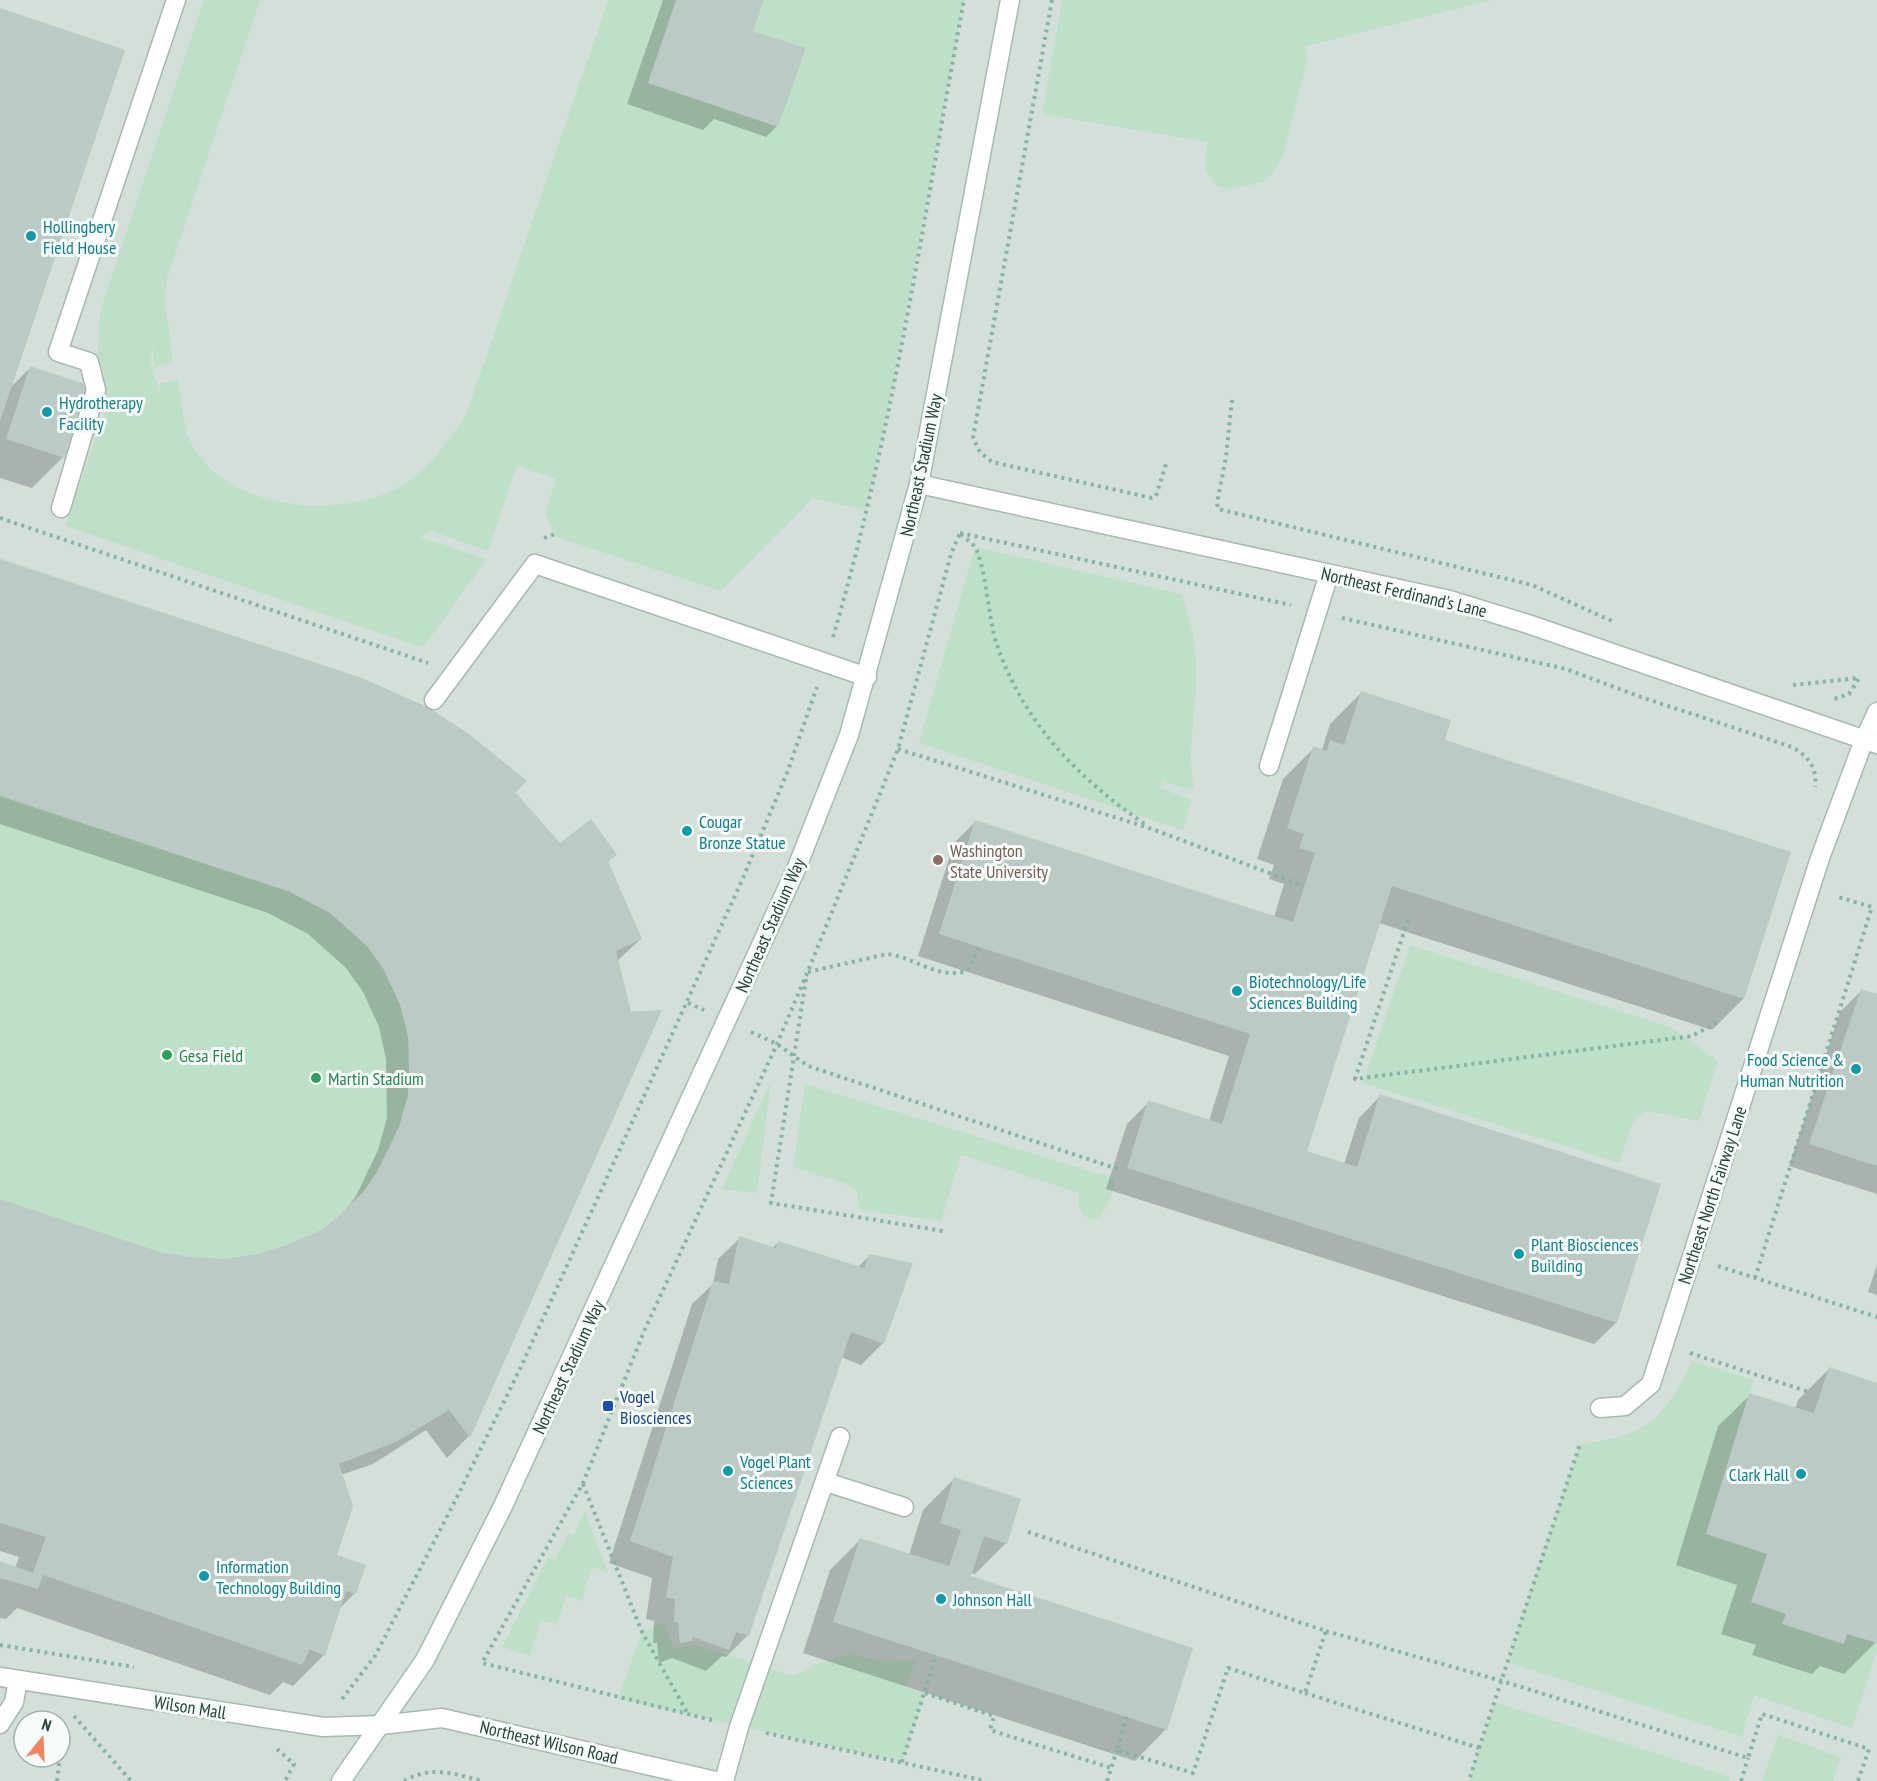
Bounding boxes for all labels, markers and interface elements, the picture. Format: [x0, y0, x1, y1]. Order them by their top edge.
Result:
place label: Hollingbery Field House [43, 215, 116, 259]
marker: Hollingbery Field House [24, 229, 38, 243]
place label: Hydrotherapy Facility [59, 391, 143, 435]
street label: Northeast Stadium Way [895, 391, 947, 538]
marker: Hydrotherapy Facility [40, 405, 54, 419]
street label: Northeast Ferdinand's Lane [1319, 562, 1489, 622]
place label: Cougar Bronze Statue [699, 810, 786, 854]
marker: Cougar Bronze Statue [680, 824, 694, 838]
place label: Washington State University [950, 839, 1048, 883]
marker: Washington State University [931, 853, 945, 867]
street label: Northeast Stadium Way [730, 854, 810, 996]
place label: Biotechnology/Life Sciences Building [1249, 970, 1366, 1014]
marker: Biotechnology/Life Sciences Building [1230, 984, 1244, 998]
place label: Gesa Field [179, 1044, 243, 1067]
marker: Gesa Field [160, 1048, 174, 1062]
place label: Food Science & Human Nutrition [1740, 1048, 1844, 1092]
marker: Food Science & Human Nutrition [1849, 1062, 1863, 1076]
place label: Martin Stadium [328, 1067, 424, 1090]
marker: Martin Stadium [309, 1071, 323, 1085]
street label: Northeast North Fairway Lane [1672, 1103, 1752, 1287]
place label: Plant Biosciences Building [1531, 1233, 1639, 1277]
marker: Plant Biosciences Building [1512, 1247, 1526, 1261]
street label: Northeast Stadium Way [527, 1296, 609, 1438]
place label: Vogel Biosciences [619, 1385, 692, 1429]
marker: Vogel Biosciences [601, 1399, 615, 1413]
place label: Vogel Plant Sciences [739, 1450, 811, 1494]
place label: Clark Hall [1729, 1463, 1790, 1486]
marker: Vogel Plant Sciences [721, 1464, 735, 1478]
marker: Clark Hall [1794, 1467, 1808, 1481]
place label: Information Technology Building [216, 1555, 341, 1599]
marker: Information Technology Building [197, 1569, 211, 1583]
place label: Johnson Hall [952, 1588, 1033, 1611]
marker: Johnson Hall [934, 1592, 948, 1606]
street label: Wilson Mall [152, 1690, 229, 1724]
north arrow [12, 1709, 72, 1769]
text: N [39, 1714, 54, 1736]
street label: Northeast Wilson Road [478, 1715, 620, 1769]

